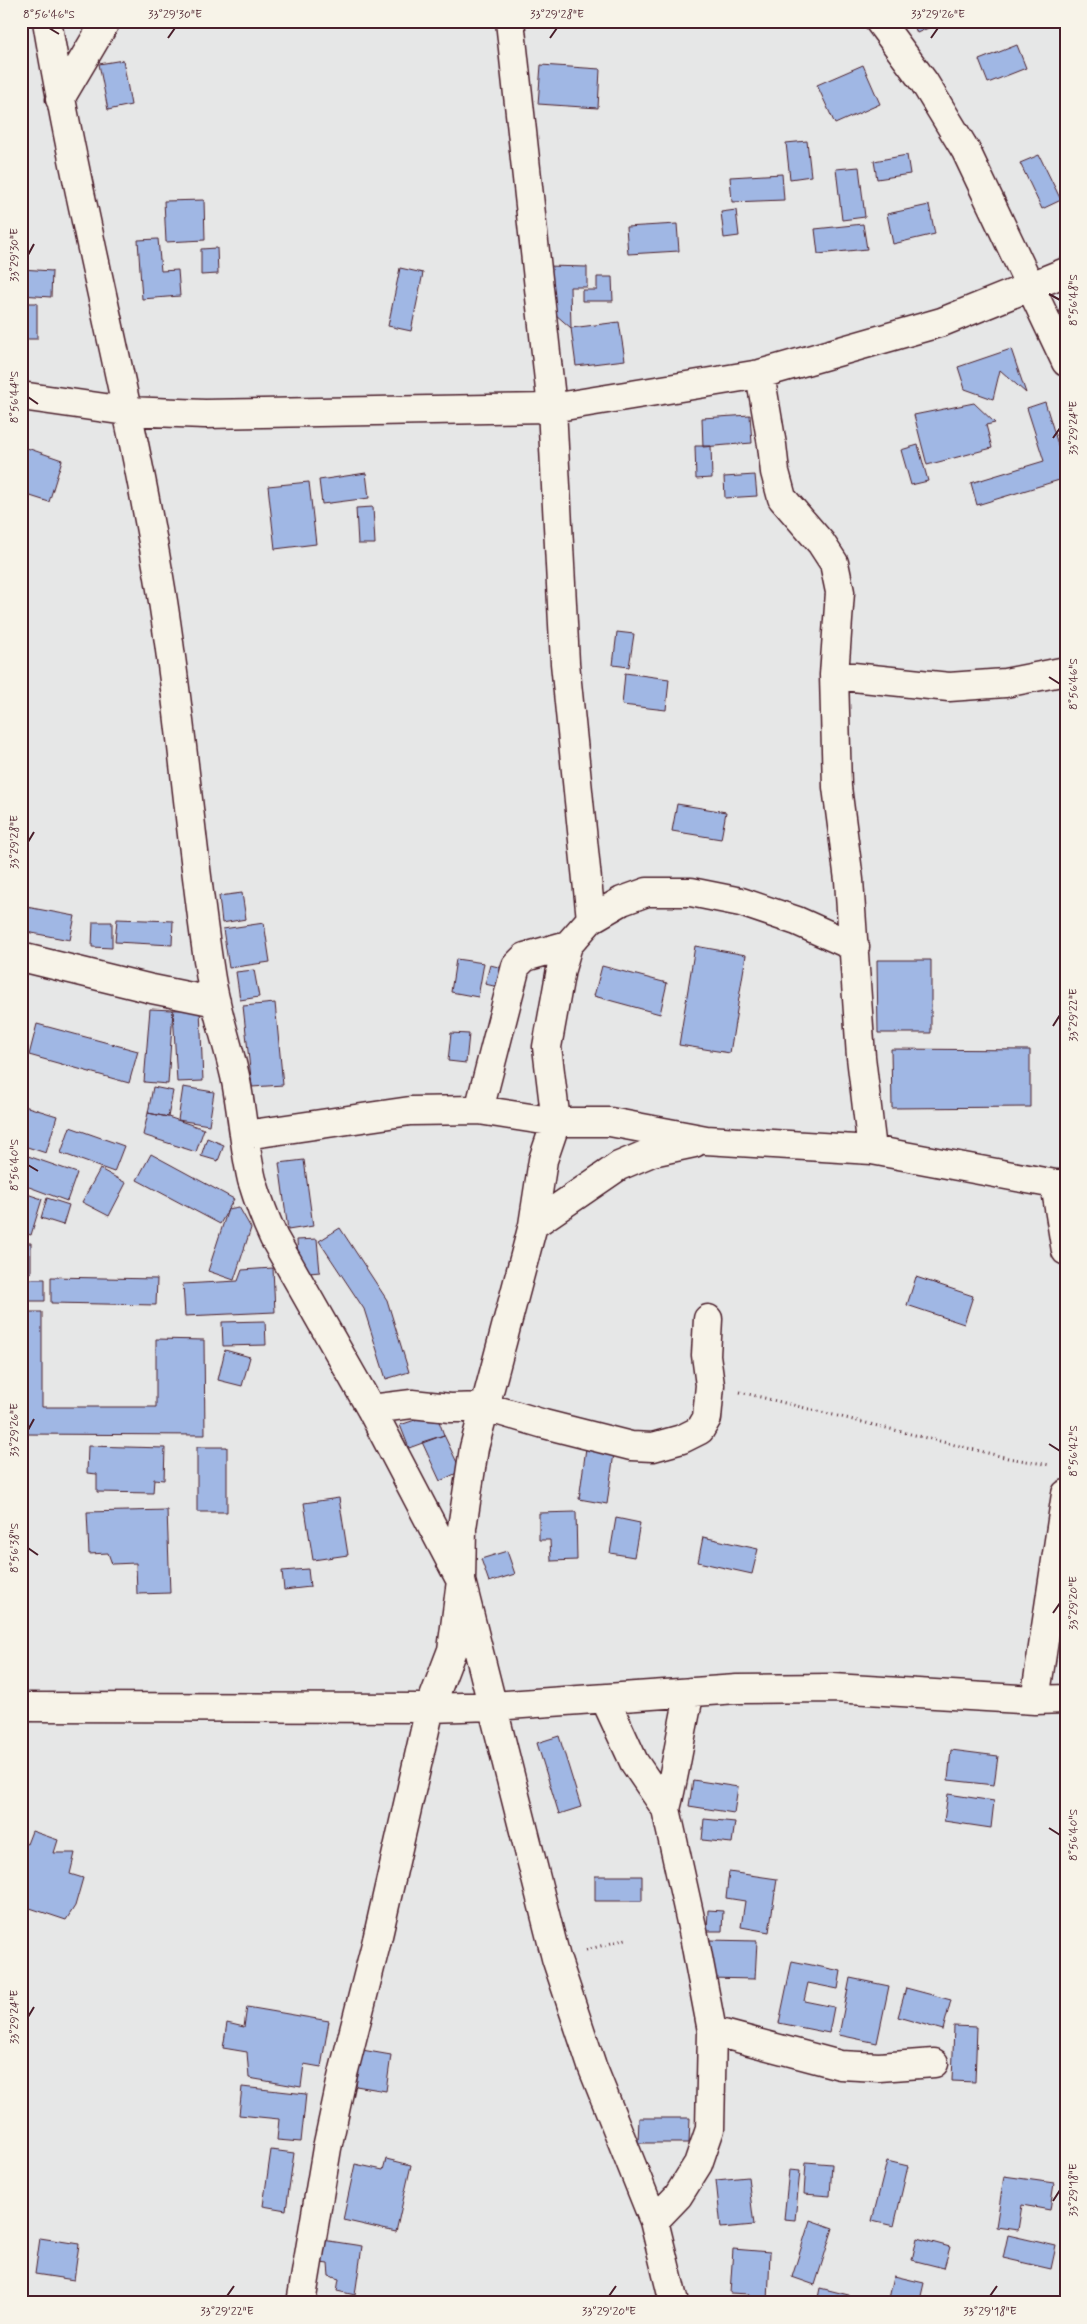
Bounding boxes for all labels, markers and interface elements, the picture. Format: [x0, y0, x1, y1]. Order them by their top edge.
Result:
text: 8°56'46"S [23, 7, 75, 23]
text: 33°29'30"E [148, 7, 202, 23]
text: 33°29'28"E [530, 7, 584, 23]
text: 33°29'26"E [911, 7, 965, 23]
text: 33°29'30"E [7, 228, 23, 282]
text: 8°56'48"S [1066, 274, 1082, 326]
text: 8°56'44"S [7, 370, 23, 423]
text: 33°29'24"E [1066, 401, 1082, 455]
text: 8°56'46"S [1066, 658, 1082, 710]
text: 33°29'28"E [7, 815, 23, 869]
text: 33°29'22"E [1066, 988, 1082, 1042]
text: 8°56'40"S [7, 1139, 23, 1191]
text: 33°29'26"E [7, 1403, 23, 1457]
text: 8°56'42"S [1066, 1425, 1082, 1477]
text: 8°56'38"S [7, 1523, 23, 1573]
text: 33°29'20"E [1066, 1576, 1082, 1630]
text: 8°56'40"S [1066, 1809, 1082, 1861]
text: 33°29'24"E [7, 1990, 23, 2044]
text: 33°29'18"E [1066, 2163, 1082, 2217]
text: 33°29'22"E [200, 2304, 254, 2320]
text: 33°29'20"E [582, 2304, 636, 2320]
text: 33°29'18"E [963, 2304, 1017, 2320]

